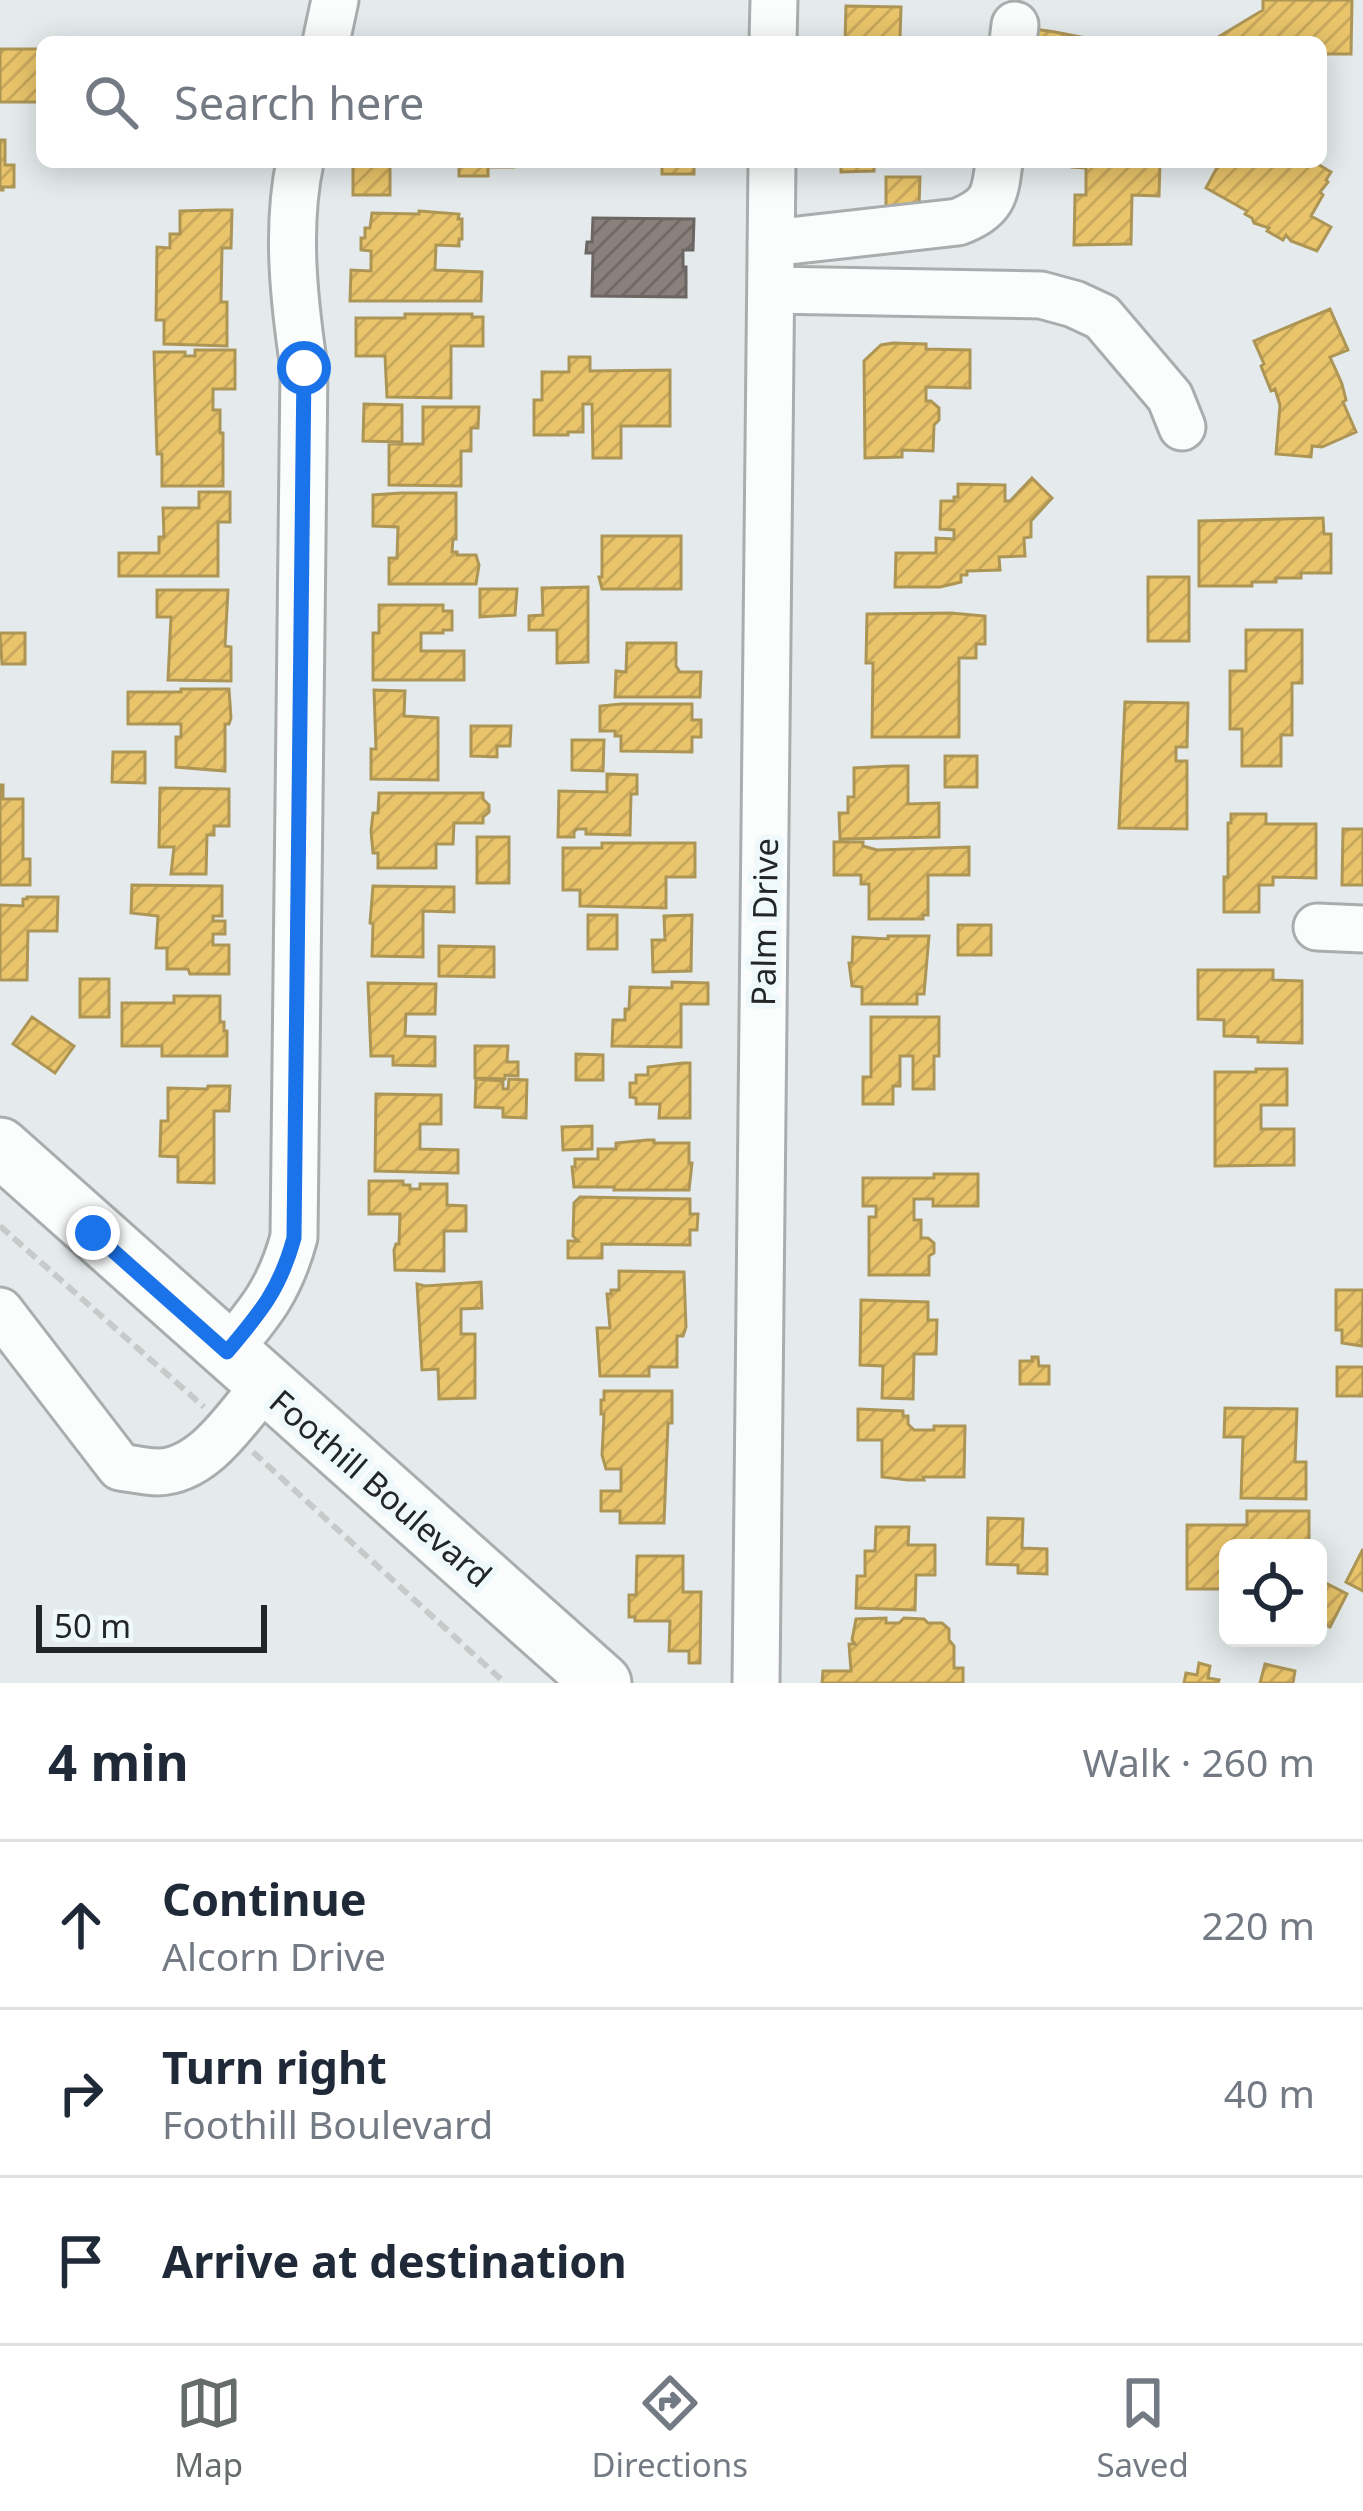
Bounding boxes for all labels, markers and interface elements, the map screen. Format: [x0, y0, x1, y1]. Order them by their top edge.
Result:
search box [36, 36, 1327, 168]
icon: search [78, 69, 144, 135]
text: Search here [174, 72, 424, 133]
route start [277, 341, 331, 395]
street label: Palm Drive [740, 838, 788, 1006]
route end [66, 1206, 120, 1260]
street label: Foothill Boulevard [260, 1379, 502, 1597]
map controls [1219, 1539, 1327, 1647]
button: locate [1219, 1539, 1327, 1647]
scale bar [36, 1599, 267, 1652]
text: 50 m [54, 1603, 131, 1648]
text: 4 min [48, 1726, 189, 1796]
text: Walk · 260 m [1082, 1735, 1315, 1788]
text: Continue [162, 1868, 367, 1929]
icon: ahead [48, 1892, 114, 1958]
text: 220 m [1201, 1898, 1315, 1951]
text: Alcorn Drive [162, 1929, 386, 1982]
text: Turn right [162, 2036, 387, 2097]
icon: right [48, 2060, 114, 2126]
text: 40 m [1224, 2066, 1315, 2119]
text: Foothill Boulevard [162, 2097, 493, 2150]
icon: arrive [48, 2228, 114, 2294]
text: Arrive at destination [162, 2230, 627, 2291]
tab: Map [174, 2370, 243, 2487]
tab: Directions [591, 2370, 748, 2487]
tab: Saved [1096, 2370, 1189, 2487]

